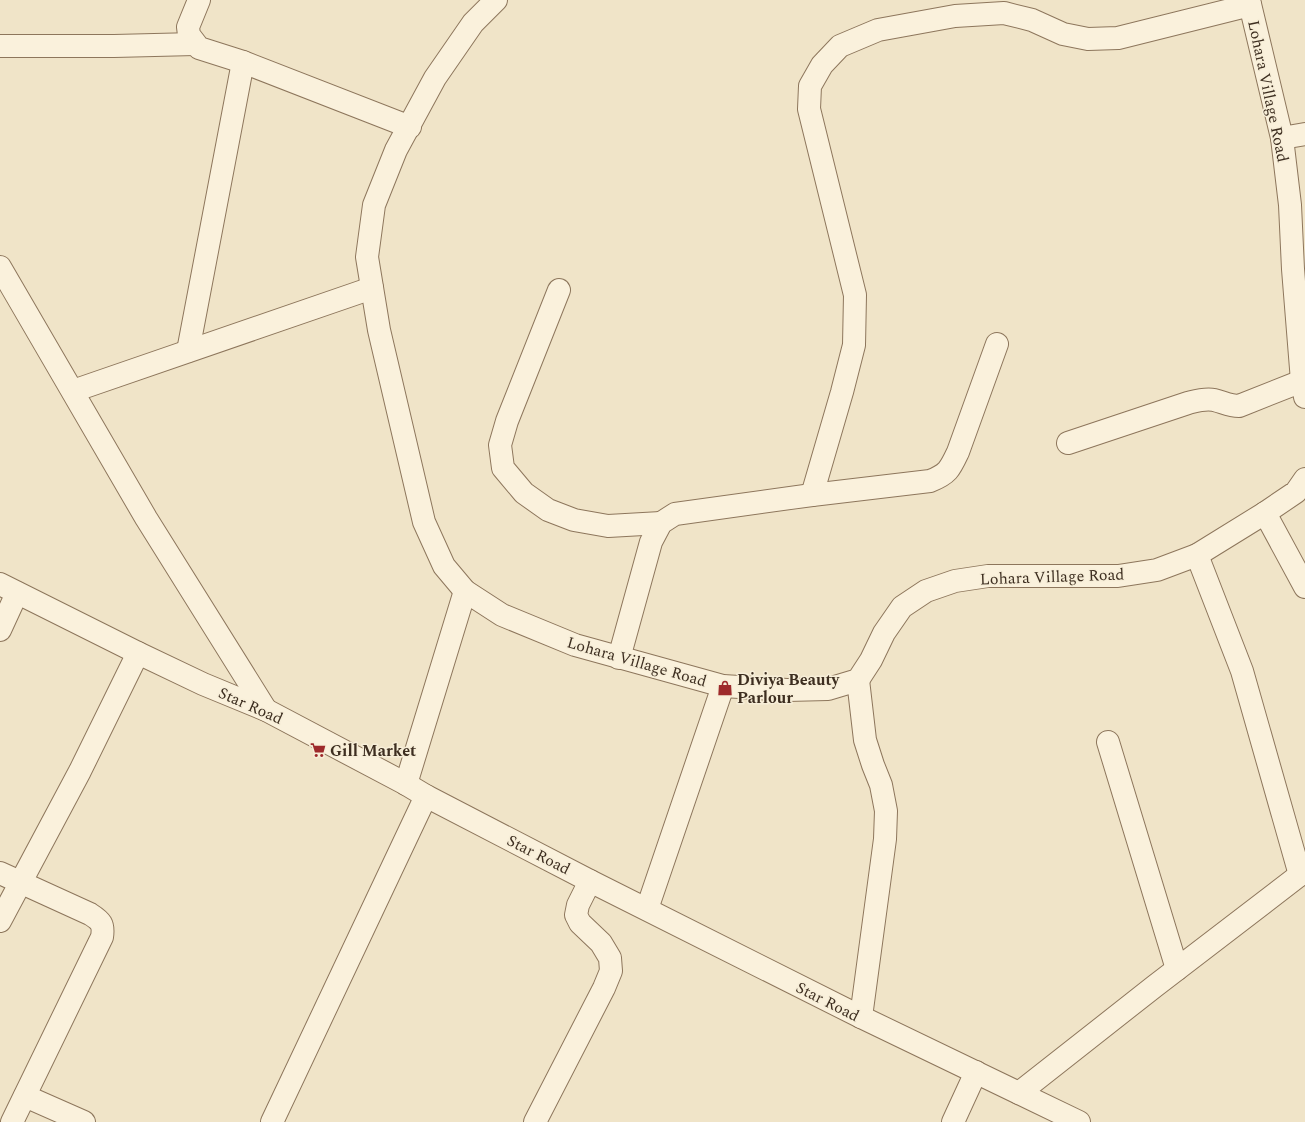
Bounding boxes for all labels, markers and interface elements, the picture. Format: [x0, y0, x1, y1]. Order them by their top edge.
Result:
street label: Lohara Village Road [1241, 18, 1295, 164]
street label: Lohara Village Road [979, 562, 1125, 592]
street label: Lohara Village Road [564, 631, 710, 693]
place label: Diviya Beauty Parlour [737, 668, 841, 710]
shop icon: Diviya Beauty Parlour [716, 679, 734, 697]
street label: Star Road [214, 681, 287, 731]
place label: Gill Market [330, 739, 416, 763]
supermarket icon: Gill Market [309, 741, 327, 759]
street label: Star Road [503, 829, 575, 881]
street label: Star Road [792, 976, 864, 1028]

